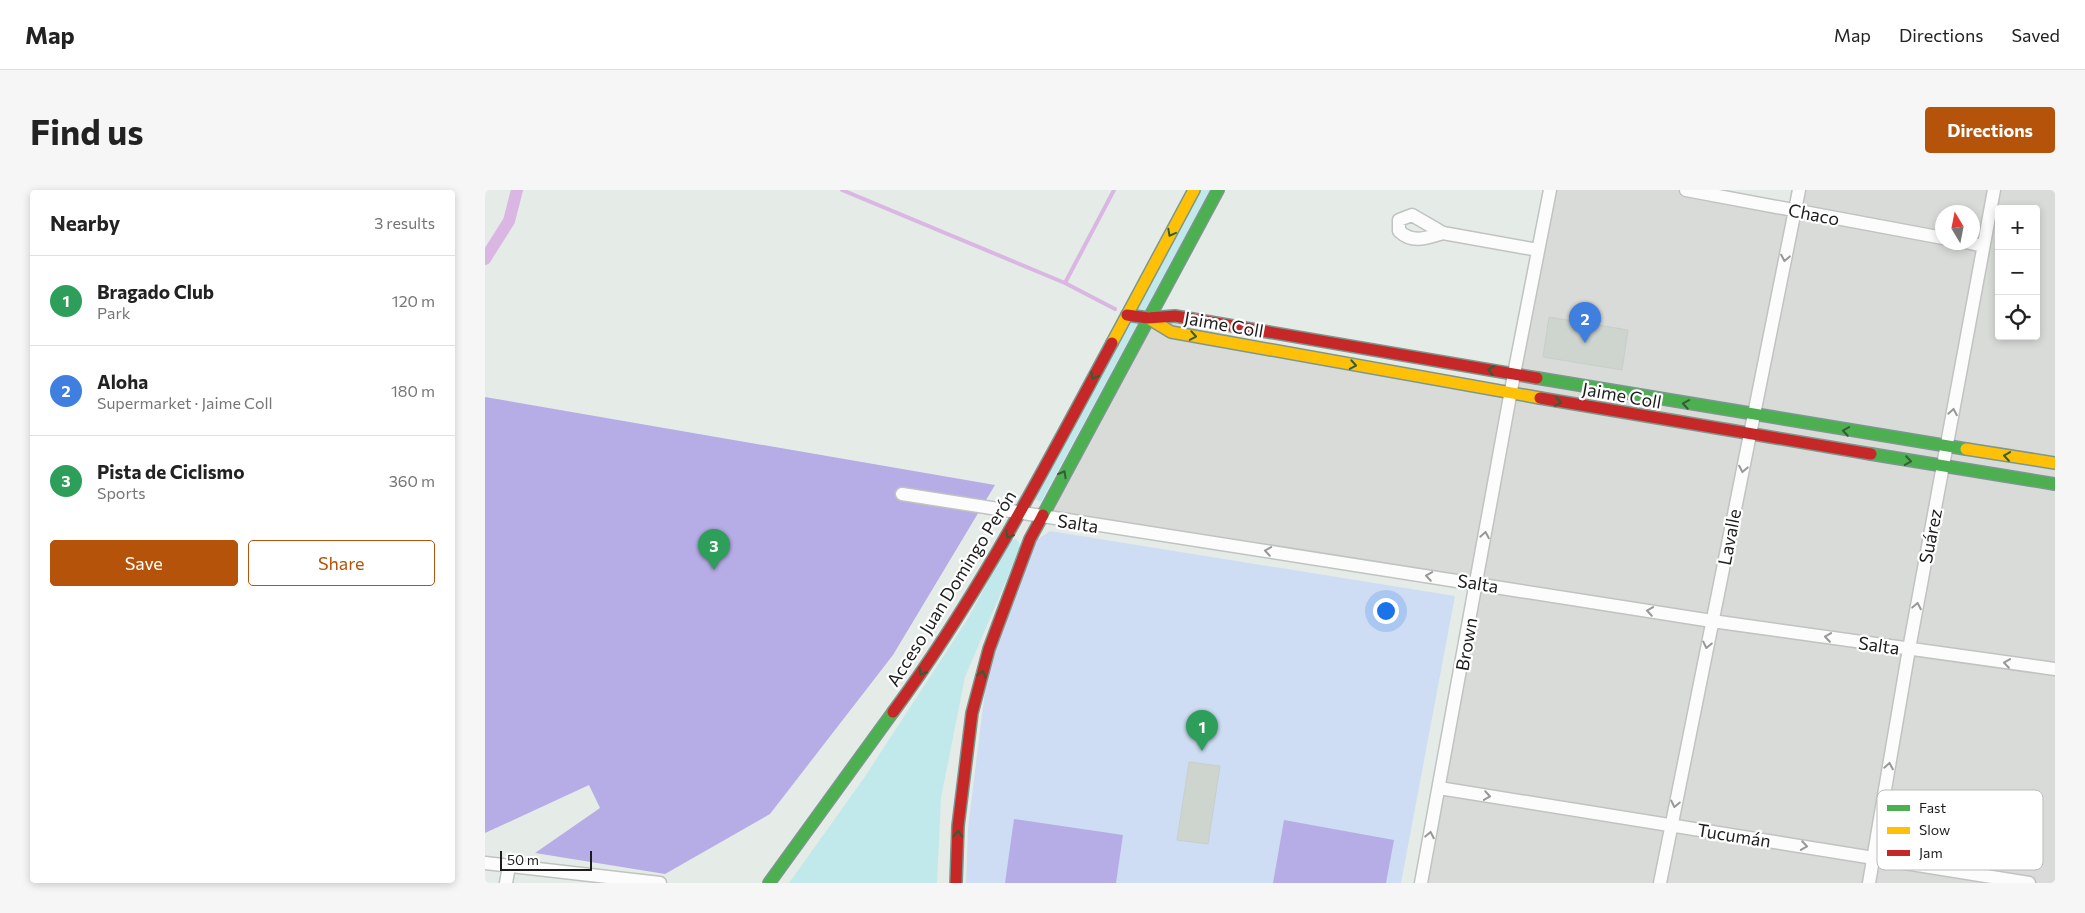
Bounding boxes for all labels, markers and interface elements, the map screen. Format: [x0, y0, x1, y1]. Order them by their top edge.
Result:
text: Map [25, 20, 75, 49]
text: Map [1834, 24, 1871, 46]
text: Directions [1899, 24, 1983, 46]
text: Saved [2011, 24, 2060, 46]
button: Directions [1925, 107, 2055, 153]
text: Find us [30, 109, 144, 152]
street label: Chaco [1787, 198, 1841, 230]
north arrow [1935, 205, 1980, 250]
map controls [1995, 205, 2040, 340]
button: + [1995, 205, 2040, 250]
text: Nearby [50, 210, 120, 235]
text: 3 results [374, 213, 435, 232]
one-way arrow [1167, 228, 1177, 237]
button: − [1995, 250, 2040, 295]
one-way arrow [1781, 254, 1791, 262]
text: Bragado Club [97, 280, 214, 303]
text: 1 [62, 291, 70, 310]
text: 120 m [392, 291, 435, 310]
button: locate [1995, 295, 2040, 340]
pin: 2 [1569, 302, 1601, 343]
text: Park [97, 303, 130, 322]
street label: Jaime Coll [1183, 306, 1265, 342]
one-way arrow [1188, 331, 1197, 341]
one-way arrow [1348, 360, 1357, 370]
one-way arrow [1487, 366, 1496, 376]
text: Aloha [97, 370, 148, 393]
one-way arrow [1090, 371, 1100, 380]
street label: Jaime Coll [1581, 377, 1663, 413]
text: 2 [61, 381, 71, 400]
text: 180 m [391, 381, 435, 400]
text: Supermarket · Jaime Coll [97, 393, 273, 412]
one-way arrow [1554, 397, 1563, 407]
one-way arrow [1682, 399, 1690, 409]
one-way arrow [1947, 407, 1958, 416]
one-way arrow [1842, 426, 1851, 436]
one-way arrow [2002, 451, 2010, 462]
one-way arrow [1904, 455, 1913, 465]
text: Pista de Ciclismo [97, 460, 245, 483]
one-way arrow [1738, 464, 1749, 473]
one-way arrow [1057, 470, 1067, 479]
text: 3 [61, 471, 71, 490]
text: 360 m [389, 471, 435, 490]
text: Sports [97, 483, 146, 502]
street label: Acceso Juan Domingo Perón [882, 486, 1020, 690]
street label: Lavalle [1713, 507, 1745, 567]
street label: Suárez [1914, 507, 1946, 565]
street label: Salta [1056, 509, 1100, 537]
pin: 3 [698, 529, 730, 570]
one-way arrow [1005, 529, 1015, 538]
one-way arrow [1480, 531, 1490, 539]
button: Save [50, 540, 238, 586]
button: Share [248, 540, 435, 586]
one-way arrow [1264, 547, 1272, 557]
street label: Salta [1456, 569, 1500, 597]
one-way arrow [1424, 571, 1433, 581]
your location [1373, 598, 1399, 624]
one-way arrow [1911, 602, 1922, 610]
one-way arrow [1646, 606, 1655, 616]
street label: Brown [1451, 616, 1481, 672]
street label: Salta [1857, 631, 1901, 659]
one-way arrow [1824, 633, 1833, 643]
one-way arrow [1703, 641, 1713, 650]
one-way arrow [2002, 658, 2011, 668]
one-way arrow [919, 666, 928, 676]
one-way arrow [976, 670, 986, 678]
pin: 1 [1186, 710, 1218, 751]
one-way arrow [1884, 762, 1894, 770]
one-way arrow [1484, 790, 1492, 801]
legend [1877, 790, 2043, 870]
text: Fast [1919, 799, 1946, 816]
one-way arrow [1670, 800, 1681, 809]
street label: Tucumán [1696, 818, 1772, 852]
text: Slow [1919, 821, 1950, 838]
one-way arrow [953, 830, 963, 838]
one-way arrow [1425, 831, 1435, 839]
one-way arrow [1799, 840, 1808, 850]
text: Jam [1919, 844, 1943, 861]
scale bar [500, 848, 593, 871]
text: 50 m [507, 851, 539, 868]

